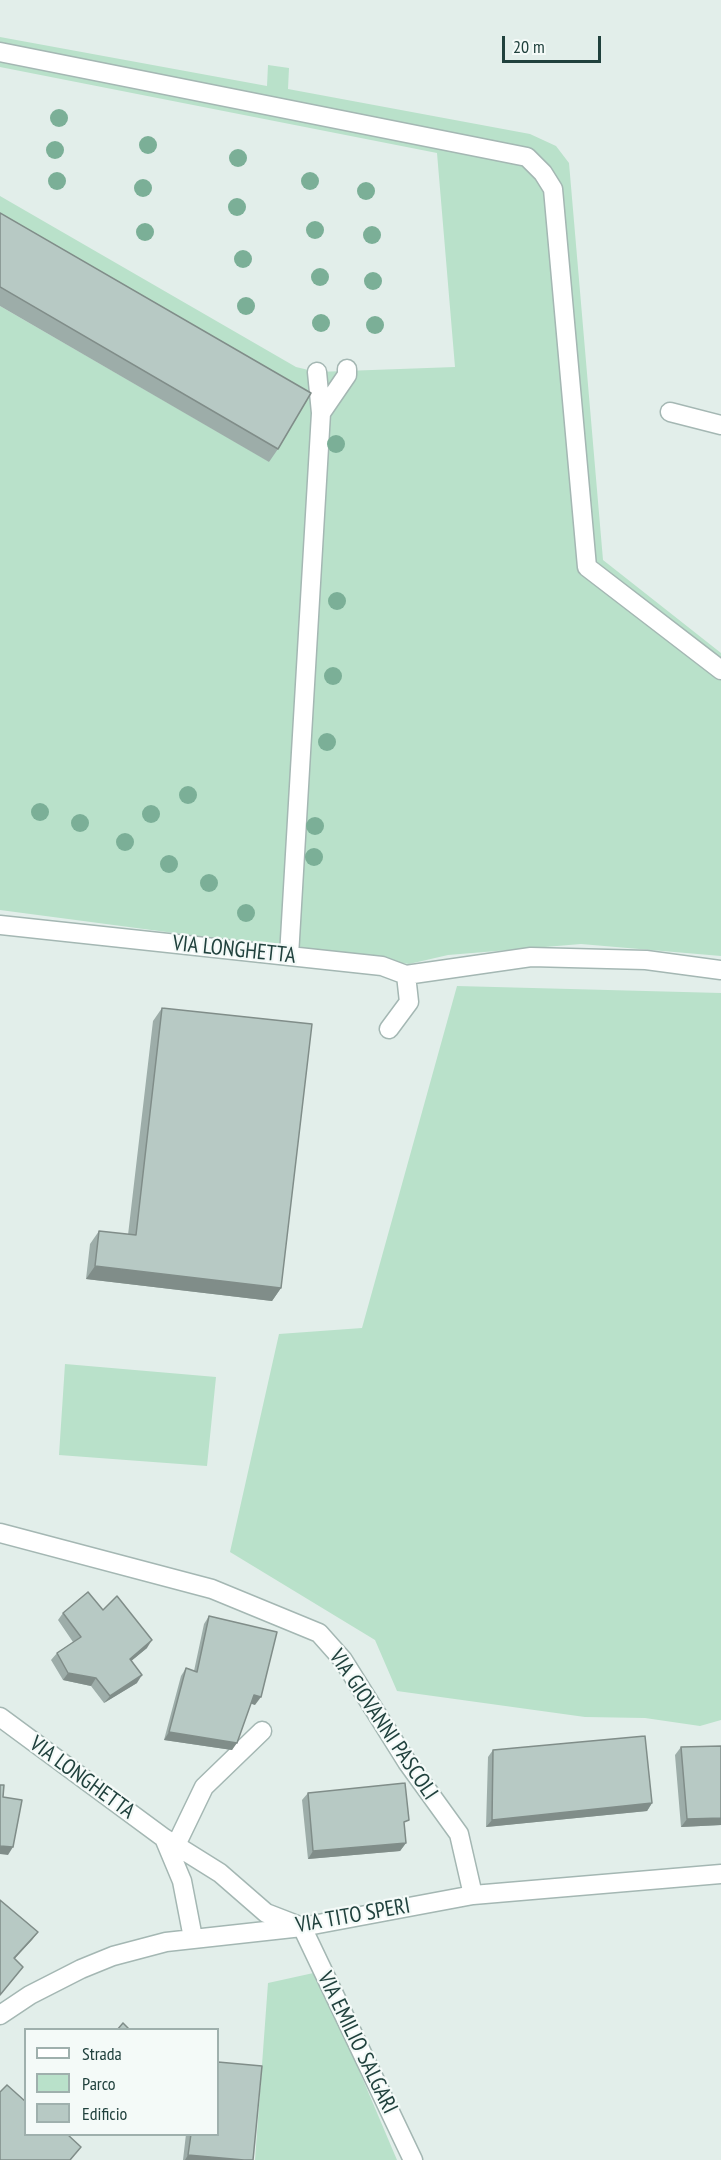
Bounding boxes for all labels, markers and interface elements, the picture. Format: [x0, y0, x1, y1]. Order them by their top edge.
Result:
scale bar [505, 24, 604, 62]
text: 20 m [513, 35, 545, 58]
street label: VIA LONGHETTA [171, 930, 297, 970]
street label: VIA GIOVANNI PASCOLI [323, 1645, 443, 1805]
street label: VIA LONGHETTA [24, 1731, 140, 1825]
street label: VIA TITO SPERI [294, 1893, 412, 1939]
street label: VIA EMILIO SALGARI [311, 1968, 403, 2118]
legend [24, 2028, 219, 2136]
text: Strada [82, 2042, 122, 2065]
text: Parco [82, 2072, 116, 2095]
text: Edificio [82, 2102, 127, 2125]

